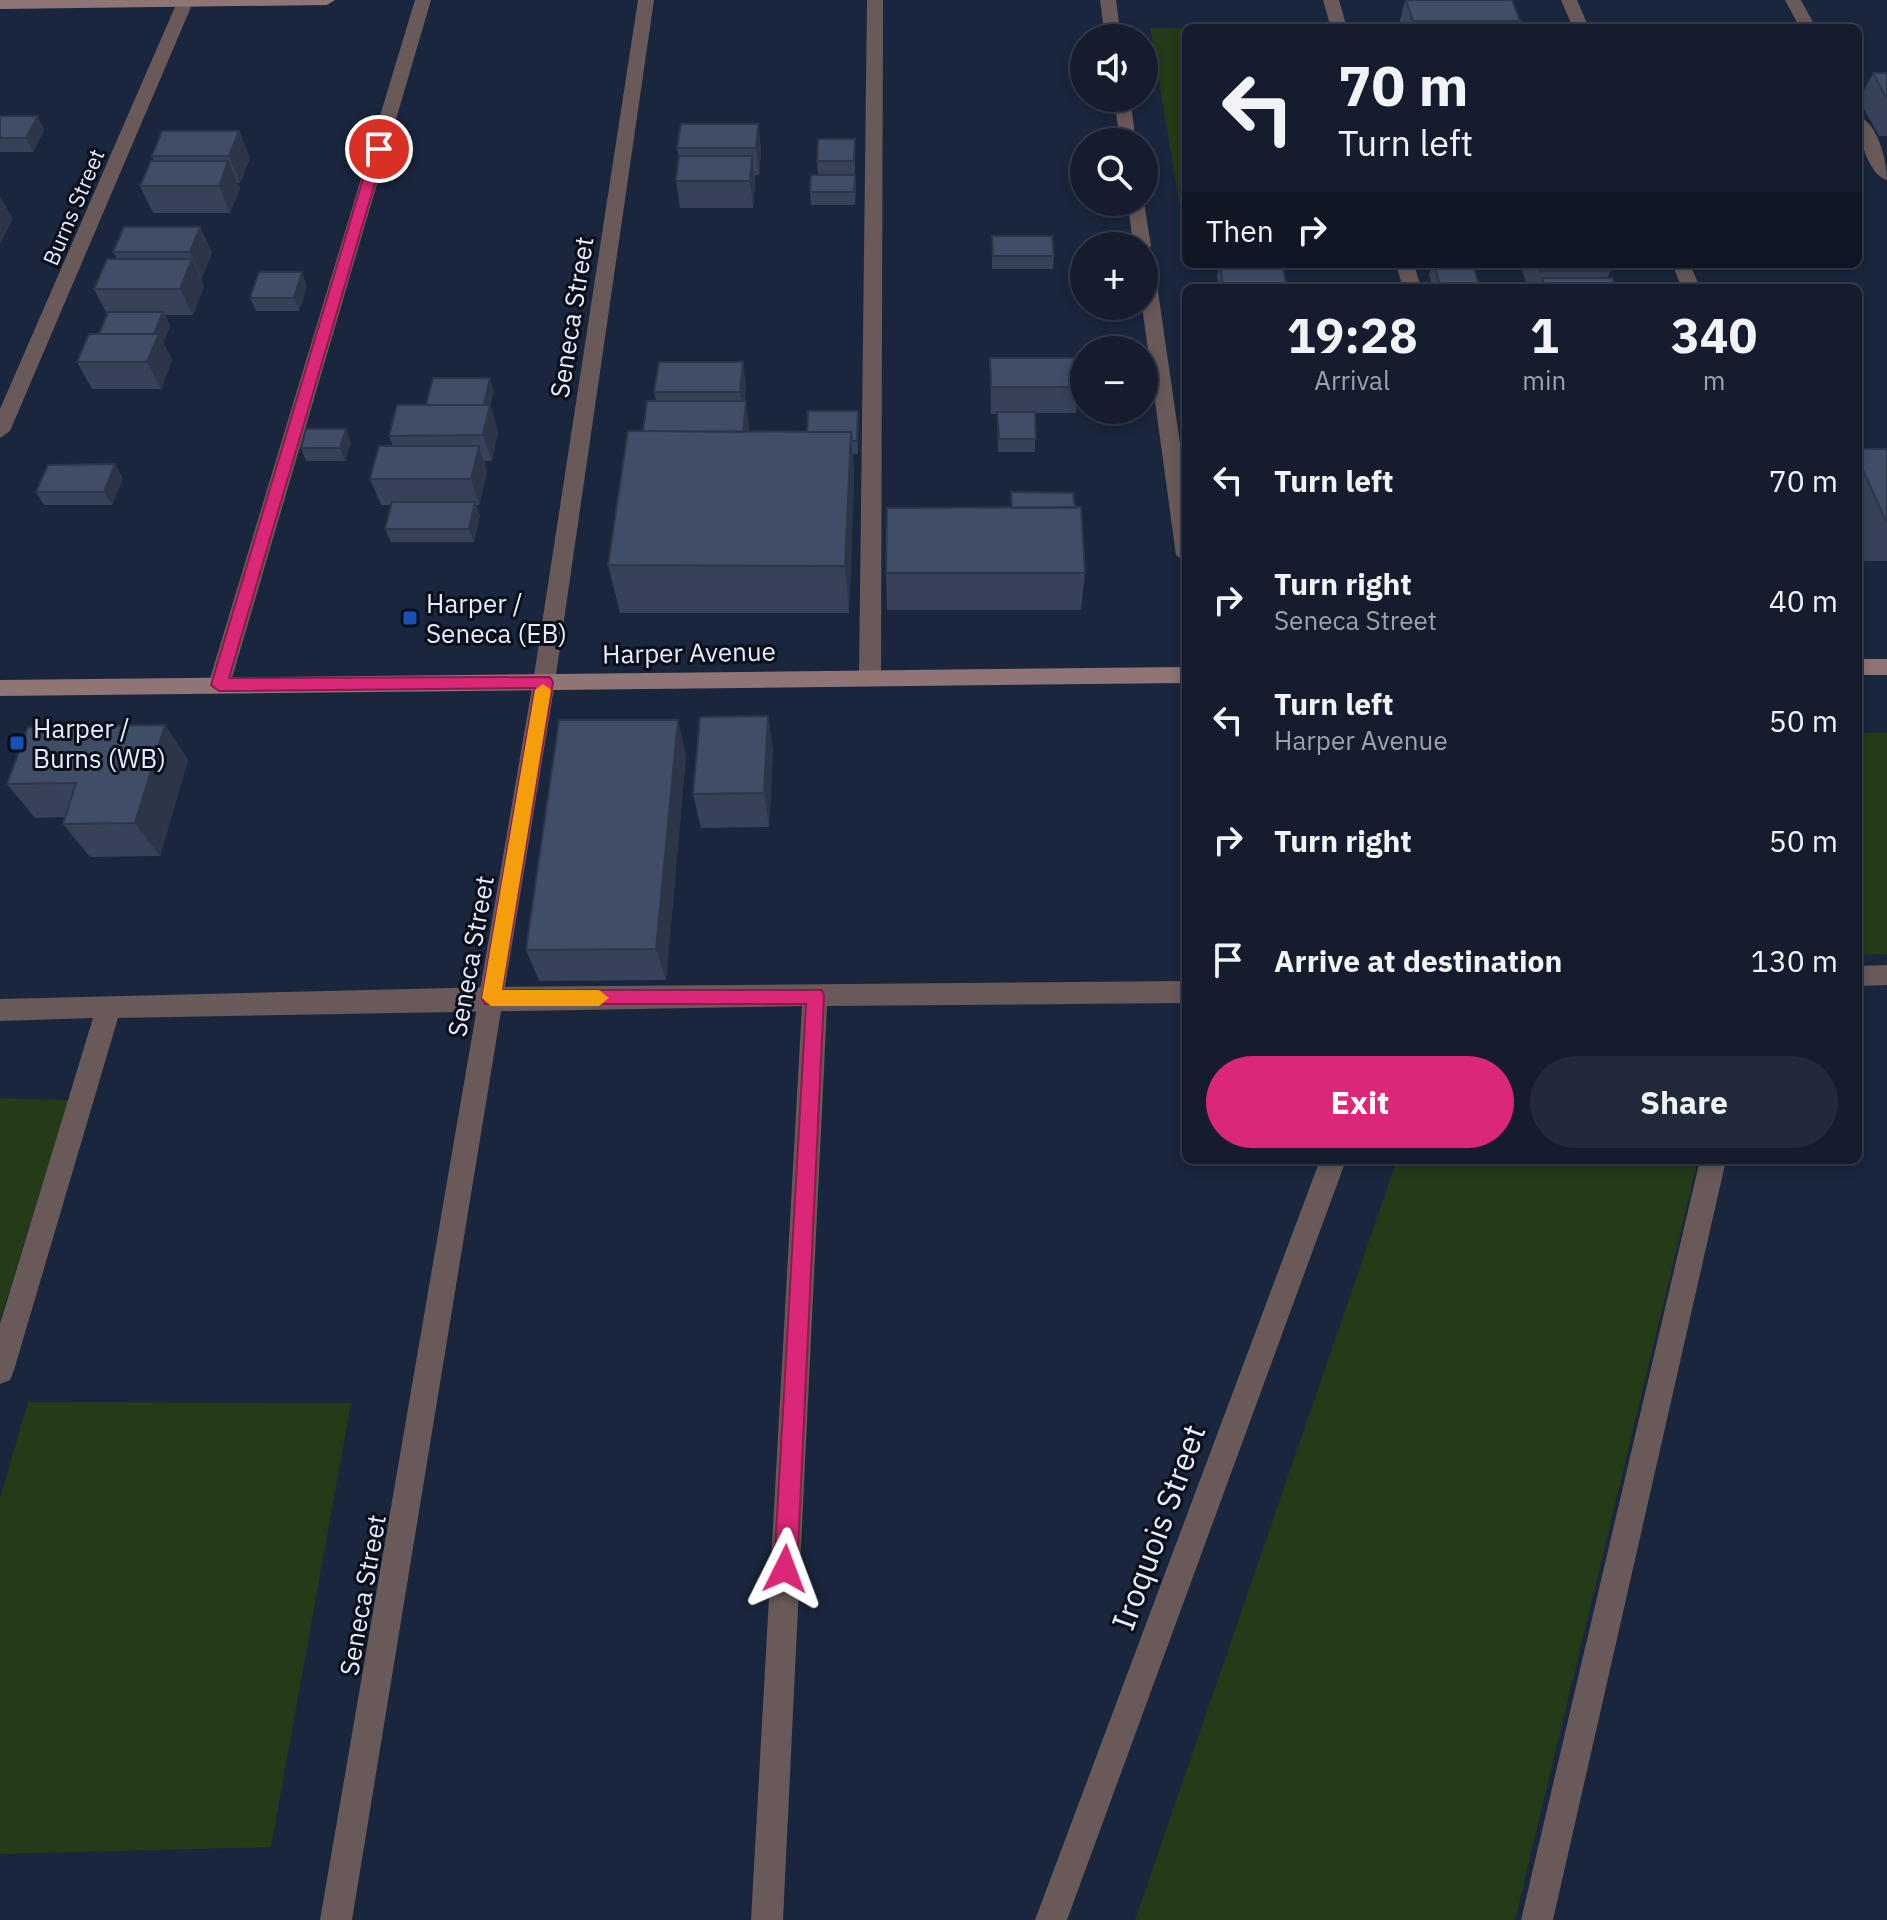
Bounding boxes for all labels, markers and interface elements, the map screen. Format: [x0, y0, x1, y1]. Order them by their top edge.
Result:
map controls [1070, 24, 1158, 424]
button: sound [1070, 24, 1158, 112]
text: 70 m [1338, 49, 1468, 121]
icon: left [1206, 56, 1310, 160]
pin [345, 115, 413, 183]
text: Turn left [1338, 119, 1473, 166]
icon: arrive [357, 127, 401, 171]
button: search [1070, 128, 1158, 216]
street label: Burns Street [35, 144, 111, 270]
icon: right [1290, 208, 1334, 252]
text: Then [1206, 211, 1274, 250]
button: + [1070, 232, 1158, 320]
street label: Seneca Street [541, 234, 601, 400]
text: 19:28 [1287, 304, 1418, 366]
text: 1 [1530, 304, 1559, 366]
text: 340 [1671, 304, 1757, 366]
button: − [1070, 336, 1158, 424]
text: Arrival [1314, 363, 1390, 397]
text: min [1522, 363, 1566, 397]
text: m [1703, 363, 1725, 397]
icon: left [1206, 458, 1250, 502]
text: Turn left [1274, 461, 1393, 500]
text: 70 m [1769, 461, 1838, 500]
text: Turn right [1274, 564, 1412, 603]
icon: right [1206, 578, 1250, 622]
text: 40 m [1769, 581, 1838, 620]
place label: Harper / Seneca (EB) [426, 586, 567, 650]
text: Seneca Street [1274, 603, 1437, 637]
marker: Harper / Seneca (EB) [401, 609, 419, 627]
street label: Harper Avenue [602, 633, 776, 671]
text: Turn left [1274, 684, 1393, 723]
icon: left [1206, 698, 1250, 742]
text: 50 m [1769, 701, 1838, 740]
place label: Harper / Burns (WB) [33, 711, 166, 775]
text: Harper Avenue [1274, 723, 1448, 757]
marker: Harper / Burns (WB) [8, 734, 26, 752]
icon: right [1206, 818, 1250, 862]
text: Turn right [1274, 821, 1412, 860]
text: 50 m [1769, 821, 1838, 860]
street label: Seneca Street [439, 873, 501, 1039]
icon: arrive [1206, 938, 1250, 982]
text: Arrive at destination [1274, 941, 1562, 980]
text: 130 m [1751, 941, 1838, 980]
button: Exit [1206, 1056, 1514, 1148]
button: Share [1530, 1056, 1838, 1148]
street label: Iroquois Street [1101, 1418, 1215, 1636]
street label: Seneca Street [331, 1512, 393, 1678]
position arrow [743, 1527, 827, 1611]

